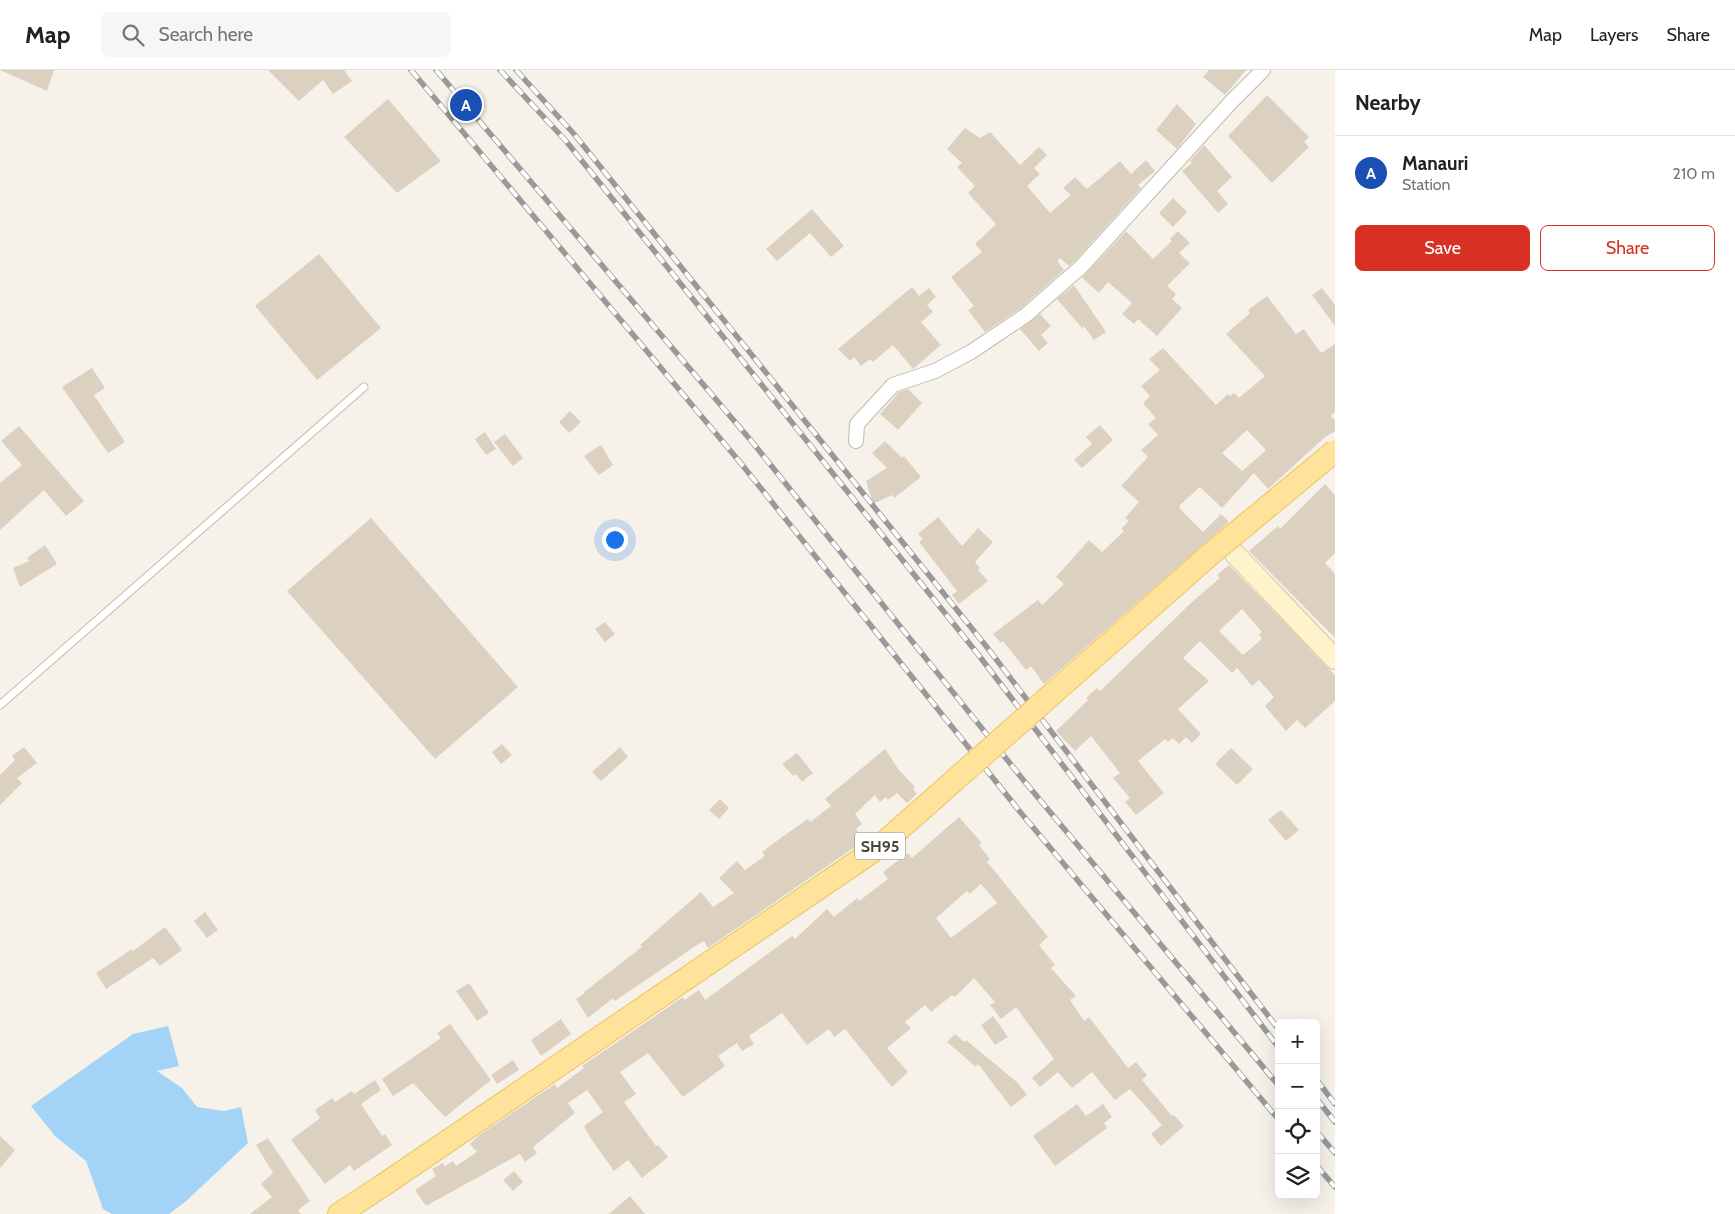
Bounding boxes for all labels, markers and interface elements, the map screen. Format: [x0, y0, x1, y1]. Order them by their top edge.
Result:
search box [101, 12, 451, 57]
text: Map [25, 20, 71, 49]
icon: search [119, 21, 147, 49]
text: Search here [159, 23, 253, 46]
text: Map [1529, 24, 1562, 46]
text: Layers [1590, 24, 1639, 46]
text: Share [1667, 24, 1710, 46]
pin: A [450, 86, 482, 124]
text: Nearby [1355, 90, 1421, 115]
text: Manauri [1402, 152, 1468, 175]
text: A [1366, 164, 1376, 183]
text: 210 m [1673, 164, 1715, 183]
text: Station [1402, 175, 1451, 194]
button: Save [1355, 225, 1530, 271]
button: Share [1540, 225, 1715, 271]
your location [602, 527, 628, 553]
road number: SH95 [855, 832, 905, 859]
map controls [1275, 1019, 1320, 1199]
button: + [1275, 1019, 1320, 1064]
button: − [1275, 1064, 1320, 1109]
button: locate [1275, 1109, 1320, 1154]
button: layers [1275, 1154, 1320, 1199]

